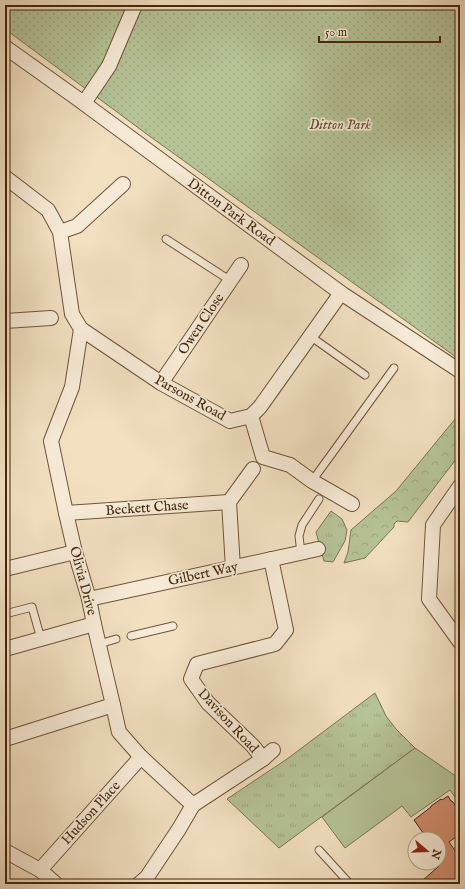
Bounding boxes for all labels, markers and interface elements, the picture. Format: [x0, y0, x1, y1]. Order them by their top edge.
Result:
scale bar [319, 18, 440, 44]
text: 50 m [325, 25, 347, 40]
park label: Ditton Park [309, 116, 371, 134]
street label: Ditton Park Road [184, 174, 279, 250]
street label: Owen Close [174, 289, 228, 358]
street label: Parsons Road [151, 371, 229, 425]
street label: Beckett Chase [105, 496, 190, 520]
street label: Olivia Drive [65, 544, 101, 618]
street label: Gilbert Way [166, 558, 240, 590]
street label: Davison Road [194, 685, 263, 757]
street label: Hudson Place [58, 777, 125, 849]
north arrow [407, 831, 447, 871]
text: N [427, 846, 444, 861]

